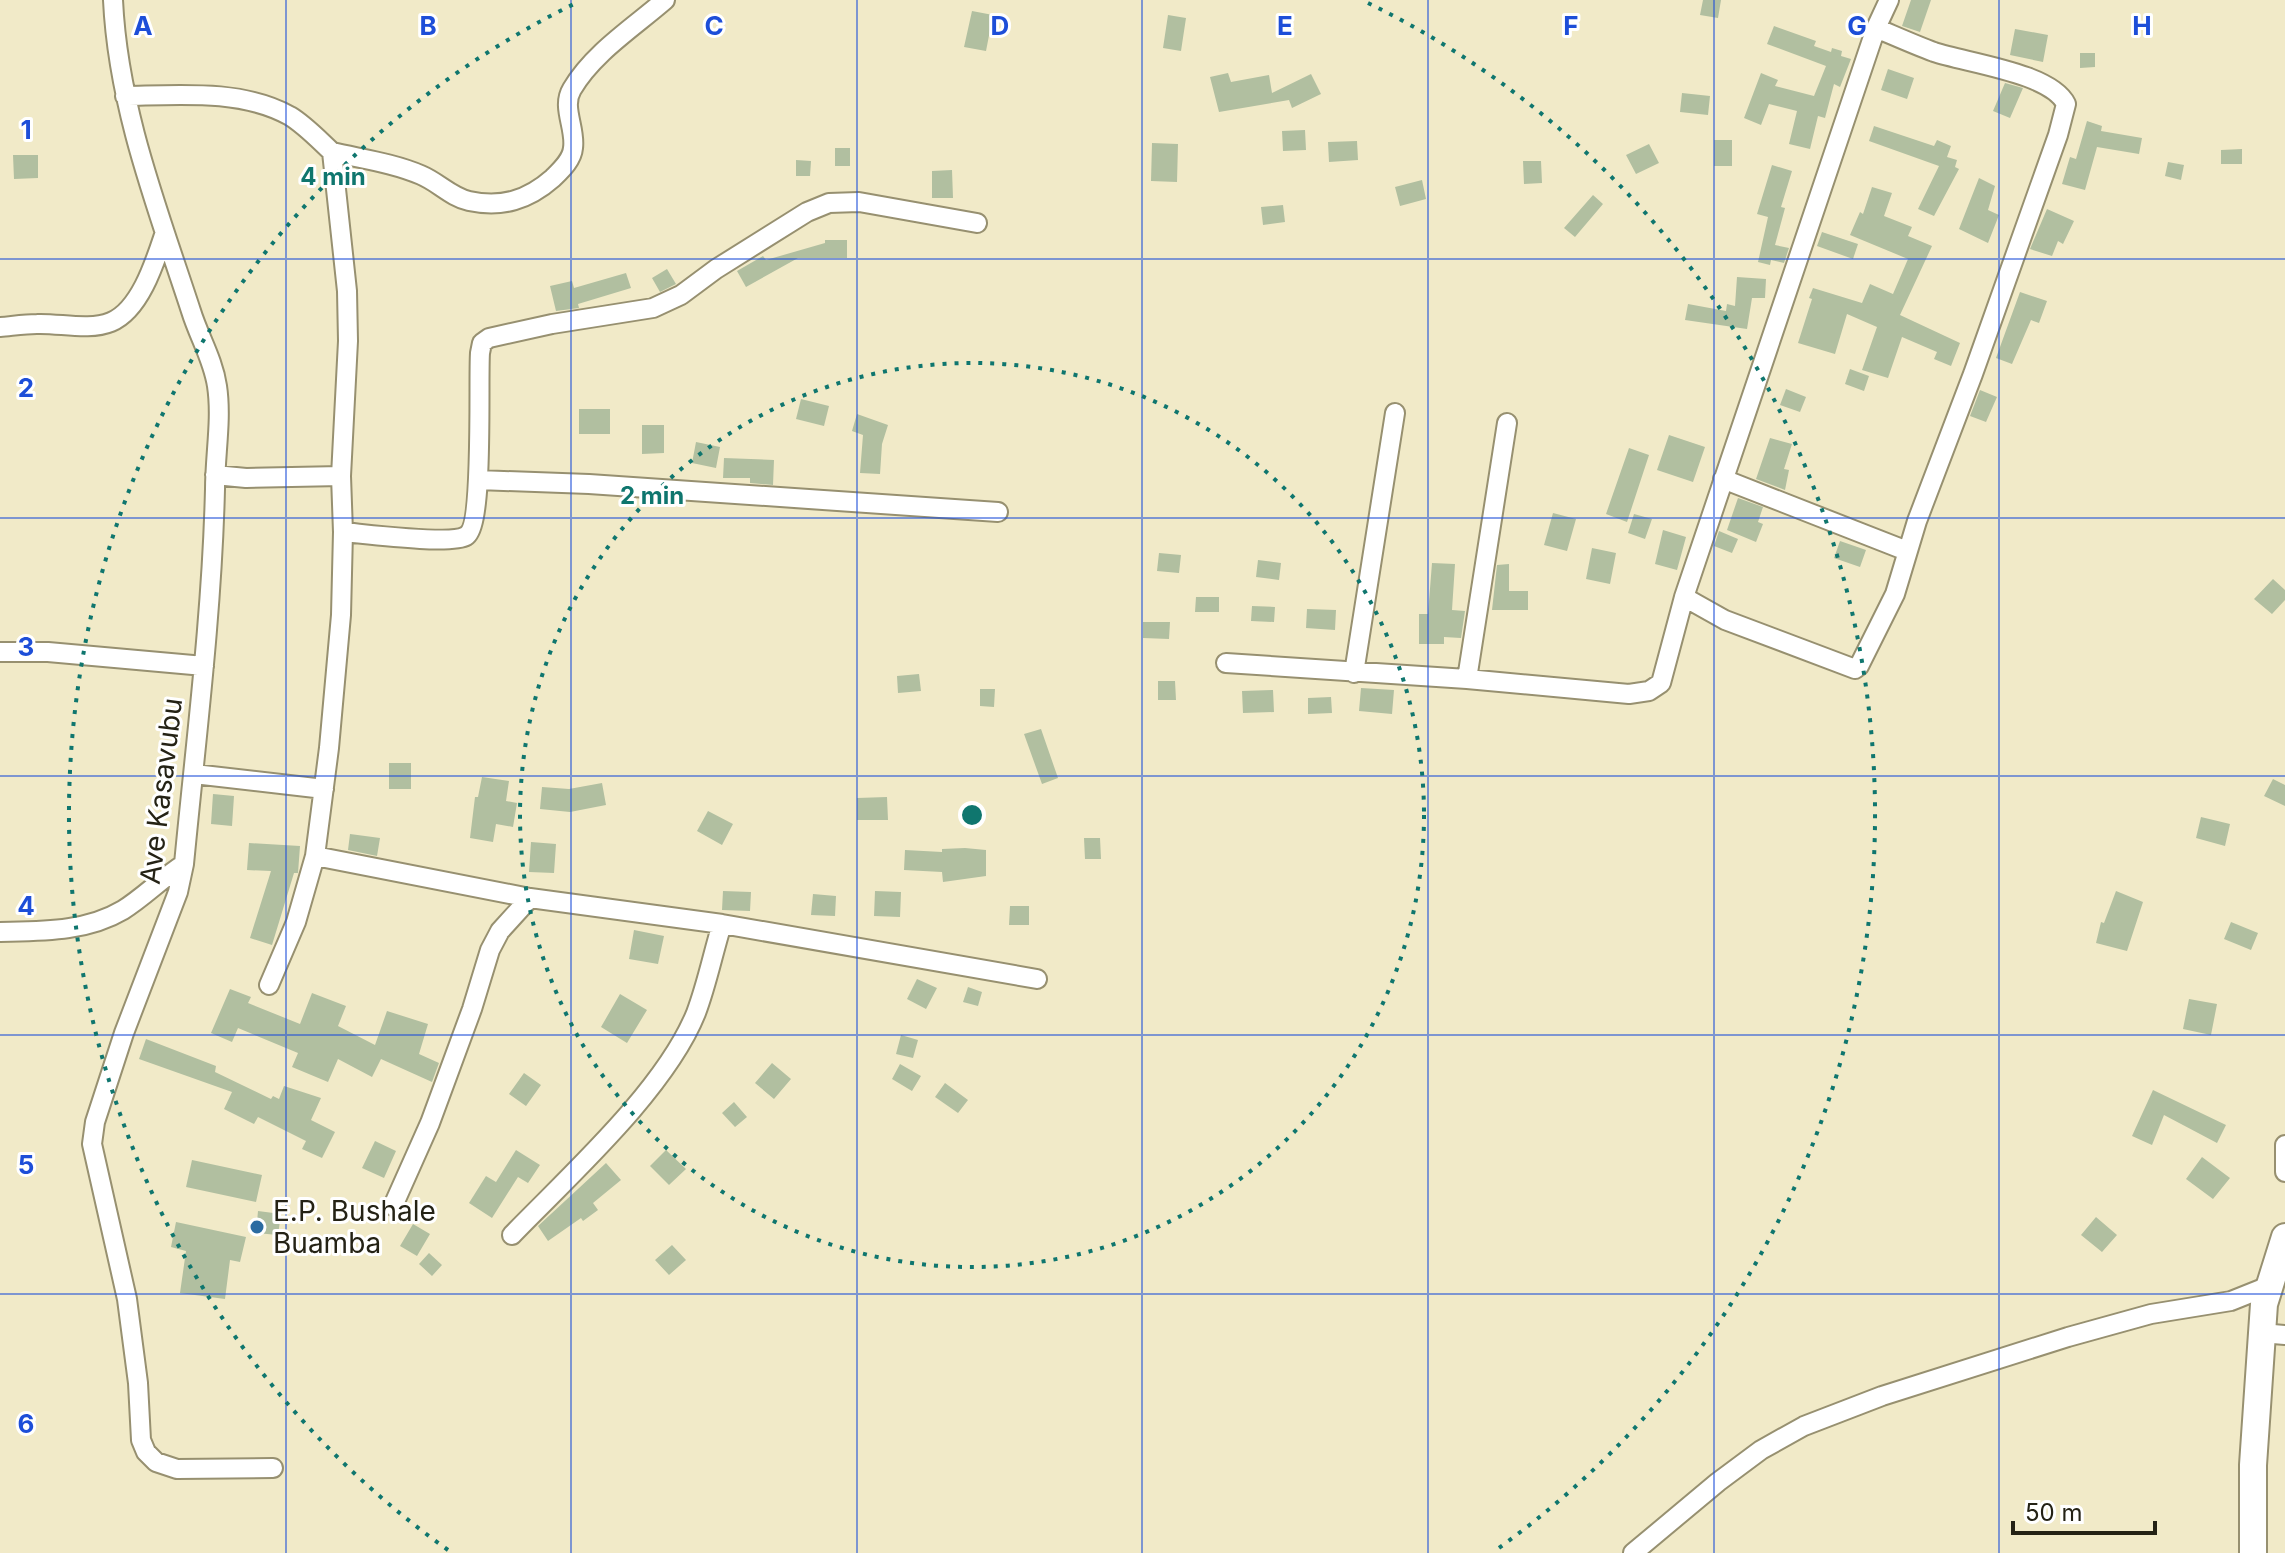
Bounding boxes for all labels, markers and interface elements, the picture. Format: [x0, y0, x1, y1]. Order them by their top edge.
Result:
text: A [133, 10, 153, 41]
text: B [419, 10, 437, 41]
text: C [704, 10, 724, 41]
text: D [991, 10, 1009, 41]
text: E [1277, 10, 1293, 41]
text: F [1563, 10, 1579, 41]
text: G [1847, 10, 1867, 41]
text: H [2132, 10, 2152, 41]
text: 1 [20, 114, 32, 145]
text: 4 min [300, 162, 366, 191]
text: 2 [18, 372, 34, 403]
text: 2 min [620, 481, 684, 510]
text: 3 [18, 631, 34, 662]
street label: Ave Kasavubu [133, 696, 189, 886]
centre of rings [958, 801, 986, 829]
text: 4 [17, 890, 35, 921]
text: 5 [18, 1149, 34, 1180]
place label: E.P. Bushale Buamba [273, 1194, 436, 1260]
marker: E.P. Bushale Buamba [248, 1218, 266, 1236]
text: 6 [18, 1408, 34, 1439]
scale bar [2013, 1485, 2155, 1535]
text: 50 m [2025, 1498, 2083, 1527]

